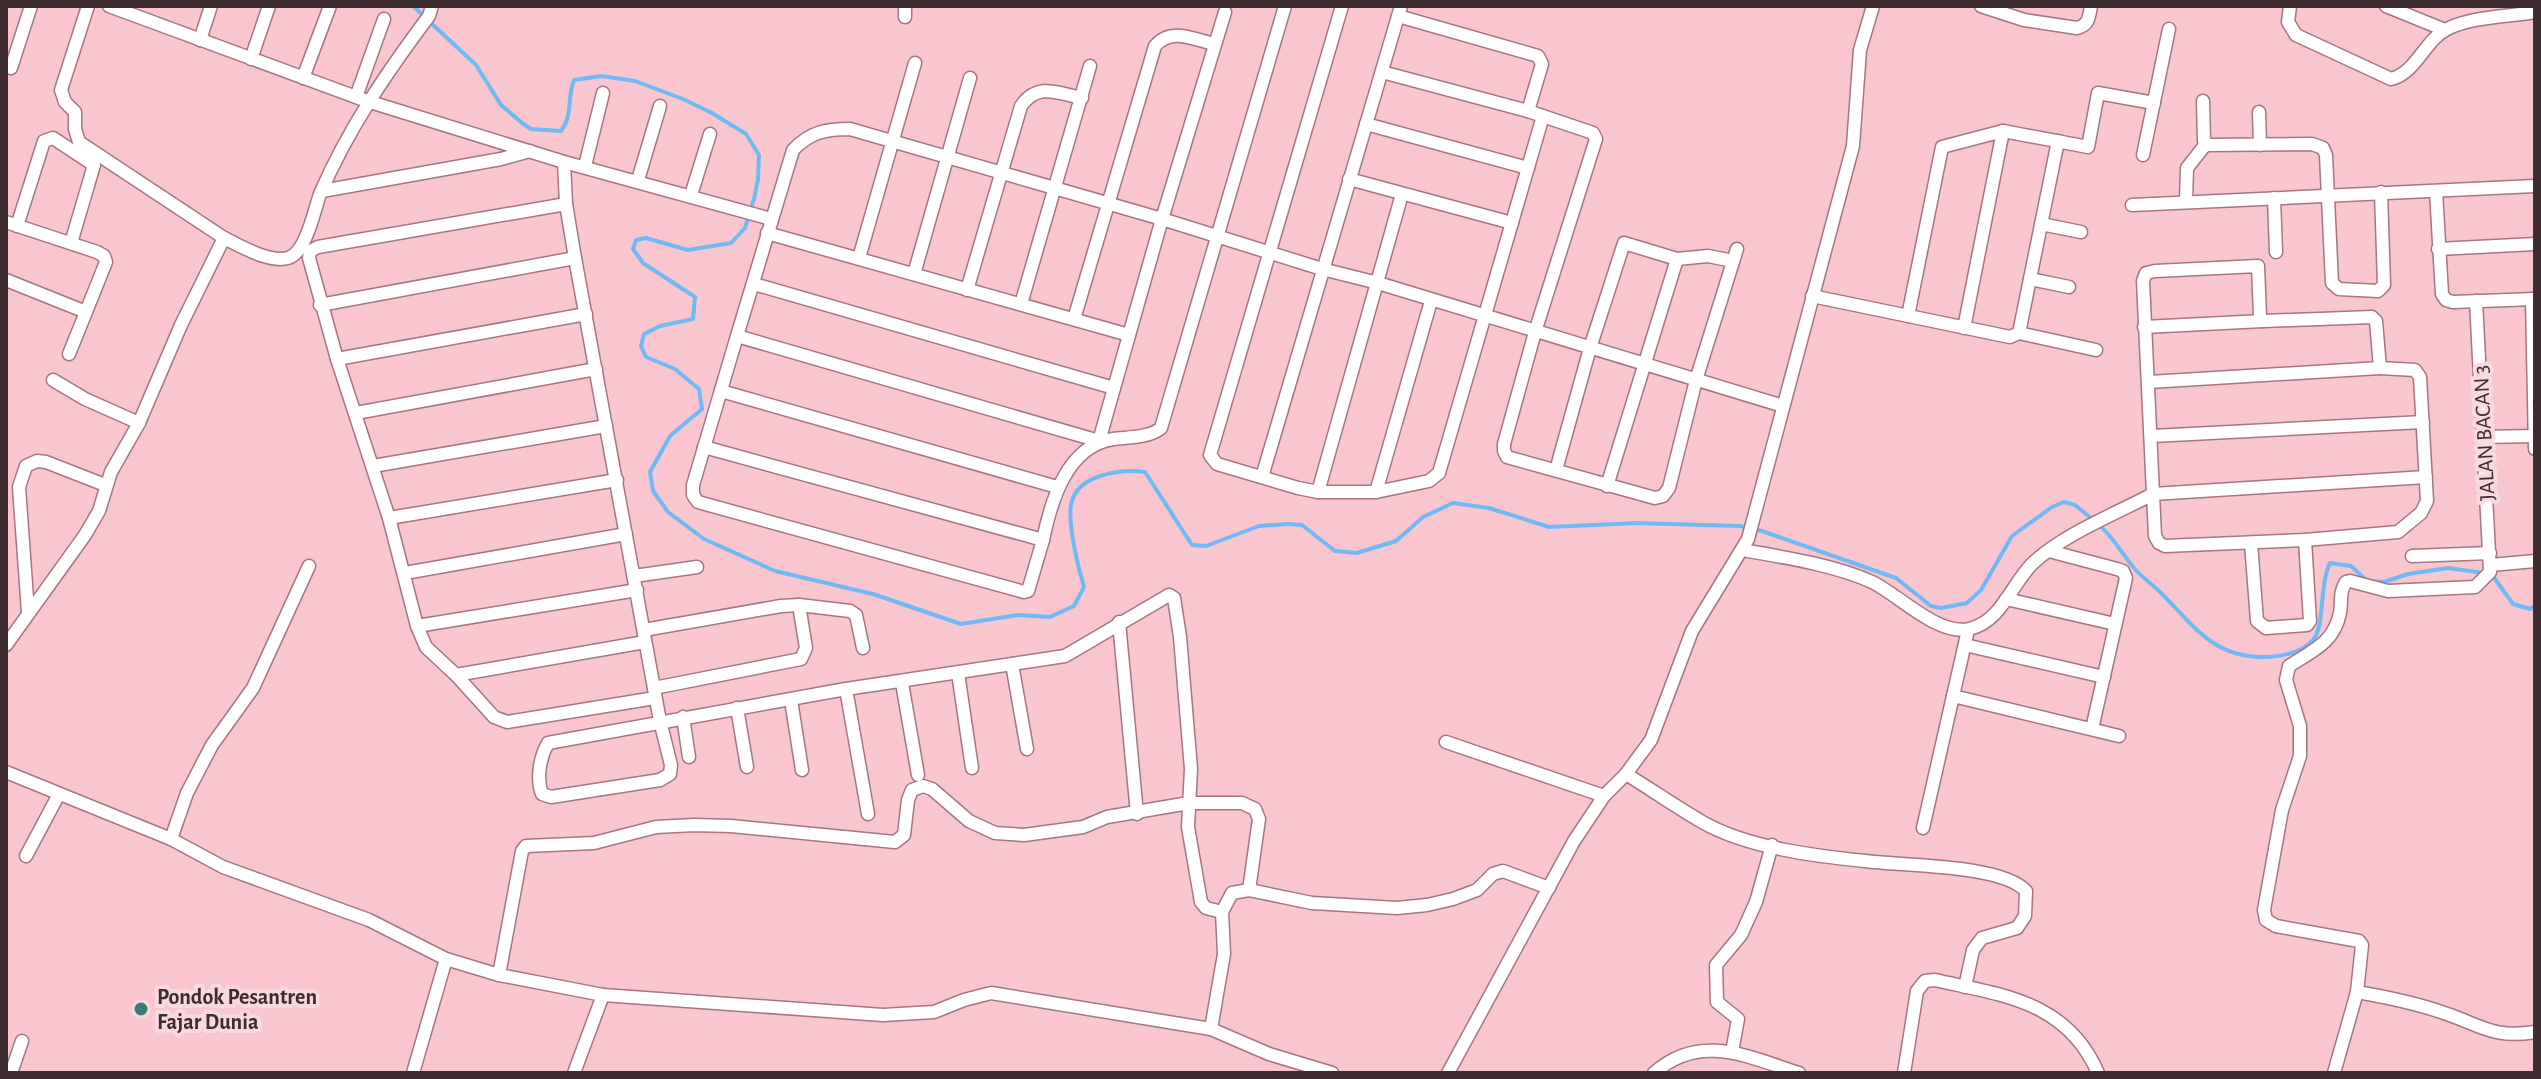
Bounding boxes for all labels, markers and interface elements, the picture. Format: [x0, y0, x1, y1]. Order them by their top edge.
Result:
street label: JALAN BACAN 3 [2469, 364, 2499, 502]
place label: Pondok Pesantren Fajar Dunia [157, 986, 317, 1034]
marker: Pondok Pesantren Fajar Dunia [132, 1000, 150, 1018]

